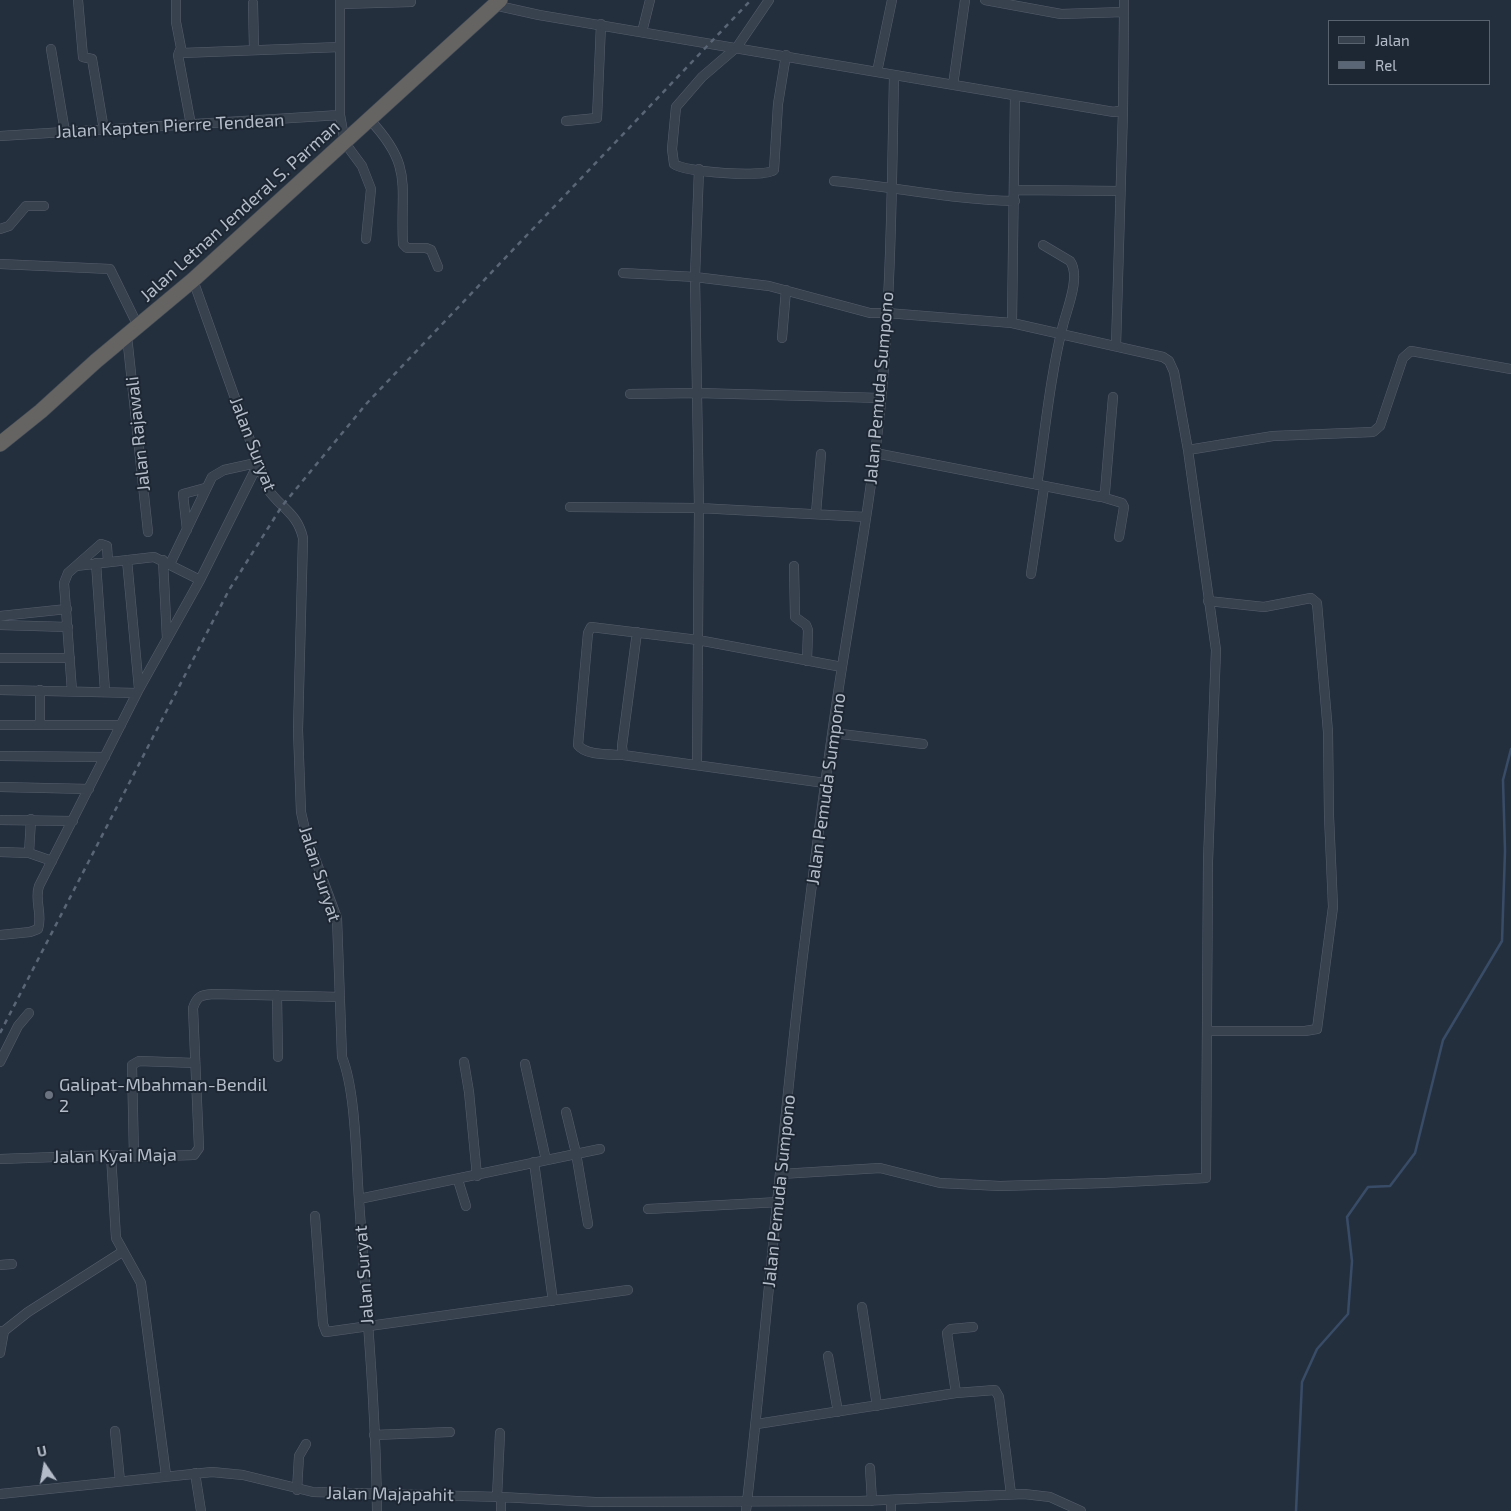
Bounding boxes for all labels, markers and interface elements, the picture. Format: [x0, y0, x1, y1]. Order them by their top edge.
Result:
legend [1328, 20, 1491, 85]
text: Jalan [1375, 31, 1410, 49]
text: Rel [1375, 56, 1397, 74]
street label: Jalan Kapten Pierre Tendean [55, 109, 285, 143]
street label: Jalan Letnan Jenderal S. Parman [136, 116, 344, 306]
street label: Jalan Pemuda Sumpono [860, 291, 898, 485]
street label: Jalan Rajawali [121, 375, 155, 493]
street label: Jalan Suryat [225, 394, 281, 494]
street label: Jalan Pemuda Sumpono [802, 692, 850, 886]
street label: Jalan Suryat [294, 823, 346, 925]
place label: Galipat-Mbahman-Bendil 2 [59, 1074, 267, 1116]
marker: Galipat-Mbahman-Bendil 2 [43, 1089, 55, 1101]
street label: Jalan Pemuda Sumpono [758, 1094, 800, 1288]
street label: Jalan Kyai Maja [53, 1144, 177, 1168]
street label: Jalan Suryat [350, 1225, 378, 1325]
north arrow [20, 1441, 70, 1491]
text: U [35, 1442, 48, 1460]
street label: Jalan Majapahit [326, 1482, 454, 1506]

